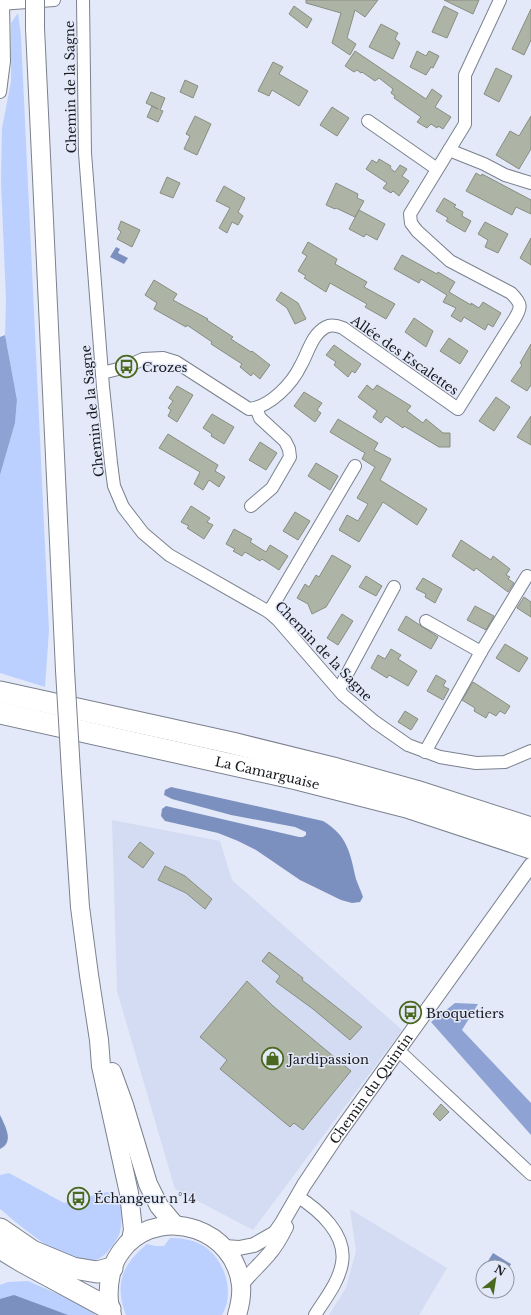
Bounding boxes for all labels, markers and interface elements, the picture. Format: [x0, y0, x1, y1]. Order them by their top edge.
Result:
street label: Chemin de la Sagne [61, 21, 80, 153]
street label: Allée des Escalettes [347, 311, 462, 399]
street label: Chemin de la Sagne [77, 344, 108, 478]
bus stop icon: Crozes [113, 354, 139, 380]
place label: Crozes [142, 359, 188, 376]
street label: Chemin de la Sagne [271, 598, 376, 705]
street label: La Camarguaise [213, 753, 321, 793]
bus stop icon: Broquetiers [397, 1000, 423, 1026]
place label: Broquetiers [426, 1005, 504, 1022]
street label: Chemin du Quintin [326, 1030, 417, 1147]
shop icon: Jardipassion [259, 1046, 285, 1072]
place label: Jardipassion [286, 1051, 369, 1068]
bus stop icon: Échangeur n°14 [65, 1185, 91, 1211]
place label: Échangeur n°14 [94, 1190, 196, 1207]
north arrow [475, 1259, 515, 1299]
text: N [492, 1262, 509, 1279]

